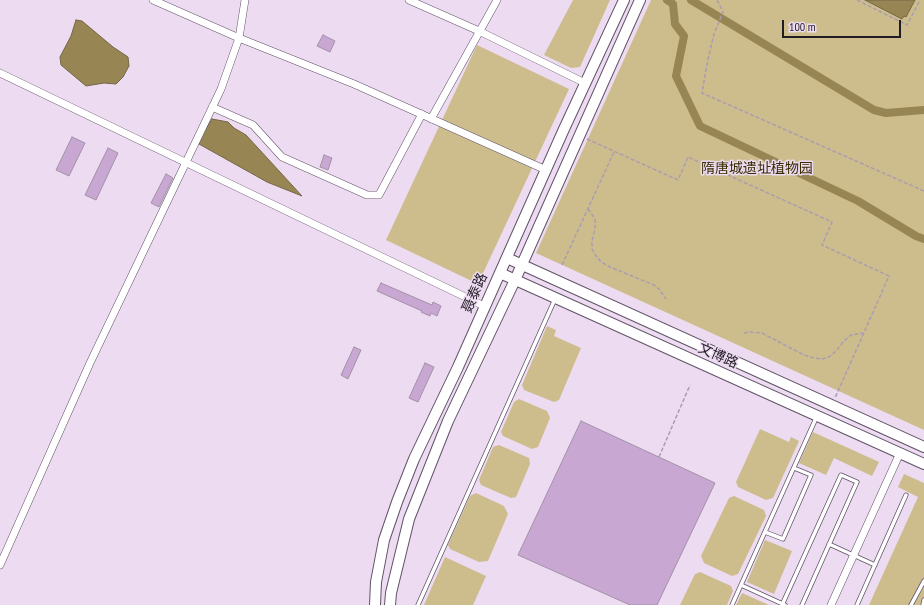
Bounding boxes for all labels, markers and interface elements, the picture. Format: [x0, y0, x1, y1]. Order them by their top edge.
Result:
scale bar [784, 12, 903, 38]
text: 100 m [789, 19, 816, 34]
park label: 隋唐城遗址植物园 [701, 161, 813, 177]
street label: 聂泰路 [459, 270, 491, 316]
street label: 文博路 [695, 340, 741, 372]

